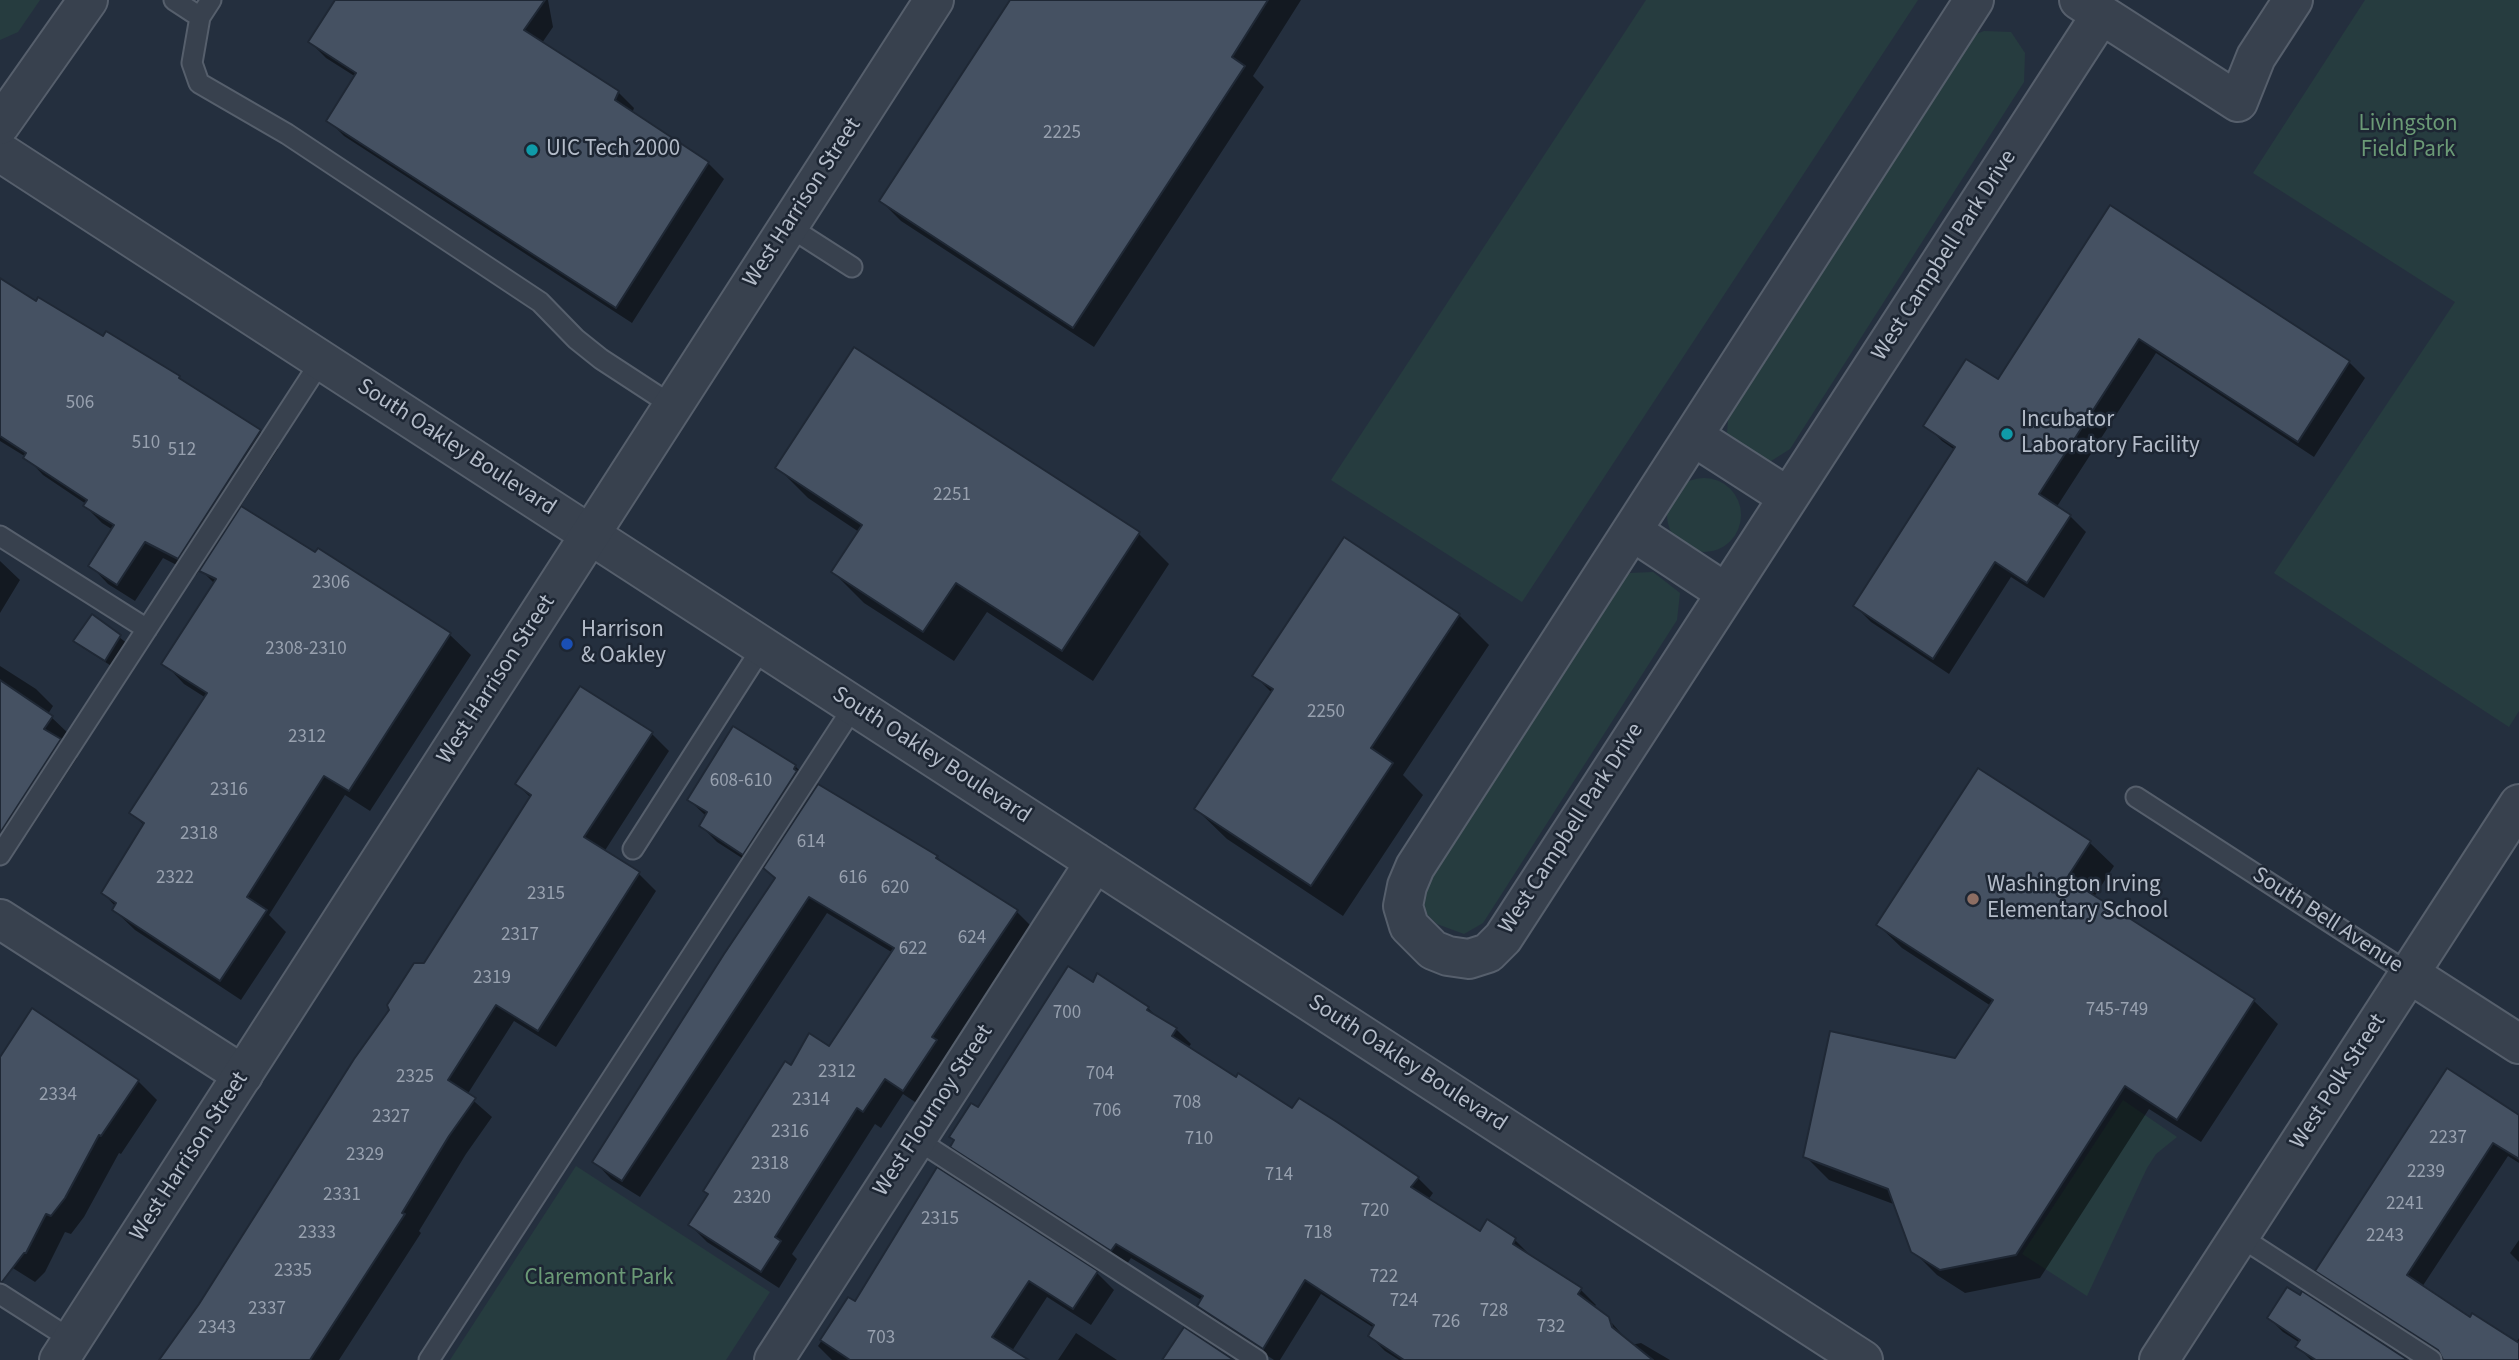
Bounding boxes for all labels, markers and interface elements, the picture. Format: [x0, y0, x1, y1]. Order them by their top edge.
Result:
park label: Livingston Field Park [2358, 111, 2458, 165]
street label: West Harrison Street [738, 113, 868, 293]
house number: 2225 [1043, 123, 1081, 145]
place label: UIC Tech 2000 [546, 136, 680, 164]
marker: UIC Tech 2000 [524, 142, 540, 158]
street label: West Campbell Park Drive [1867, 146, 2023, 366]
street label: South Oakley Boulevard [351, 373, 561, 523]
house number: 506 [66, 393, 94, 415]
place label: Incubator Laboratory Facility [2021, 407, 2200, 461]
marker: Incubator Laboratory Facility [1999, 426, 2015, 442]
house number: 510 [132, 433, 160, 455]
house number: 512 [168, 440, 196, 462]
house number: 2251 [933, 485, 971, 507]
house number: 2306 [312, 573, 350, 595]
street label: West Harrison Street [432, 590, 562, 770]
place label: Harrison & Oakley [581, 617, 666, 671]
marker: Harrison & Oakley [559, 636, 575, 652]
house number: 2308-2310 [265, 639, 347, 661]
street label: South Oakley Boulevard [826, 681, 1036, 831]
house number: 2250 [1307, 702, 1345, 724]
street label: West Campbell Park Drive [1494, 719, 1650, 939]
house number: 2312 [288, 727, 326, 749]
house number: 608-610 [710, 771, 772, 793]
house number: 2316 [210, 780, 248, 802]
house number: 2318 [180, 824, 218, 846]
house number: 614 [797, 832, 825, 854]
street label: South Bell Avenue [2246, 862, 2408, 980]
house number: 2322 [156, 868, 194, 890]
house number: 616 [839, 868, 867, 890]
place label: Washington Irving Elementary School [1987, 872, 2168, 926]
house number: 620 [881, 878, 909, 900]
house number: 2315 [527, 884, 565, 906]
marker: Washington Irving Elementary School [1965, 891, 1981, 907]
house number: 2317 [501, 925, 539, 947]
house number: 624 [958, 928, 986, 950]
house number: 622 [899, 939, 927, 961]
house number: 2319 [473, 968, 511, 990]
street label: South Oakley Boulevard [1302, 989, 1512, 1139]
house number: 745-749 [2086, 1000, 2148, 1022]
house number: 700 [1053, 1003, 1081, 1025]
street label: West Polk Street [2285, 1009, 2393, 1155]
street label: West Flournoy Street [868, 1020, 1000, 1202]
house number: 2312 [818, 1062, 856, 1084]
house number: 704 [1086, 1064, 1114, 1086]
street label: West Harrison Street [125, 1067, 255, 1247]
house number: 2325 [396, 1067, 434, 1089]
house number: 2334 [39, 1085, 77, 1107]
house number: 2314 [792, 1090, 830, 1112]
house number: 708 [1173, 1093, 1201, 1115]
house number: 706 [1093, 1101, 1121, 1123]
house number: 2327 [372, 1107, 410, 1129]
house number: 2316 [771, 1122, 809, 1144]
house number: 2237 [2429, 1128, 2467, 1150]
house number: 710 [1185, 1129, 1213, 1151]
house number: 2329 [346, 1145, 384, 1167]
house number: 2318 [751, 1154, 789, 1176]
house number: 2239 [2407, 1162, 2445, 1184]
house number: 714 [1265, 1165, 1293, 1187]
house number: 2331 [323, 1185, 361, 1207]
house number: 2320 [733, 1188, 771, 1210]
house number: 2241 [2386, 1194, 2424, 1216]
house number: 720 [1361, 1201, 1389, 1223]
house number: 2315 [921, 1209, 959, 1231]
house number: 2333 [298, 1223, 336, 1245]
house number: 718 [1304, 1223, 1332, 1245]
house number: 2243 [2366, 1226, 2404, 1248]
house number: 2335 [274, 1261, 312, 1283]
park label: Claremont Park [524, 1265, 674, 1293]
house number: 722 [1370, 1267, 1398, 1289]
house number: 724 [1390, 1291, 1418, 1313]
house number: 2337 [248, 1299, 286, 1321]
house number: 728 [1480, 1301, 1508, 1323]
house number: 726 [1432, 1312, 1460, 1334]
house number: 732 [1537, 1317, 1565, 1339]
house number: 2343 [198, 1318, 236, 1340]
house number: 703 [867, 1328, 895, 1350]

